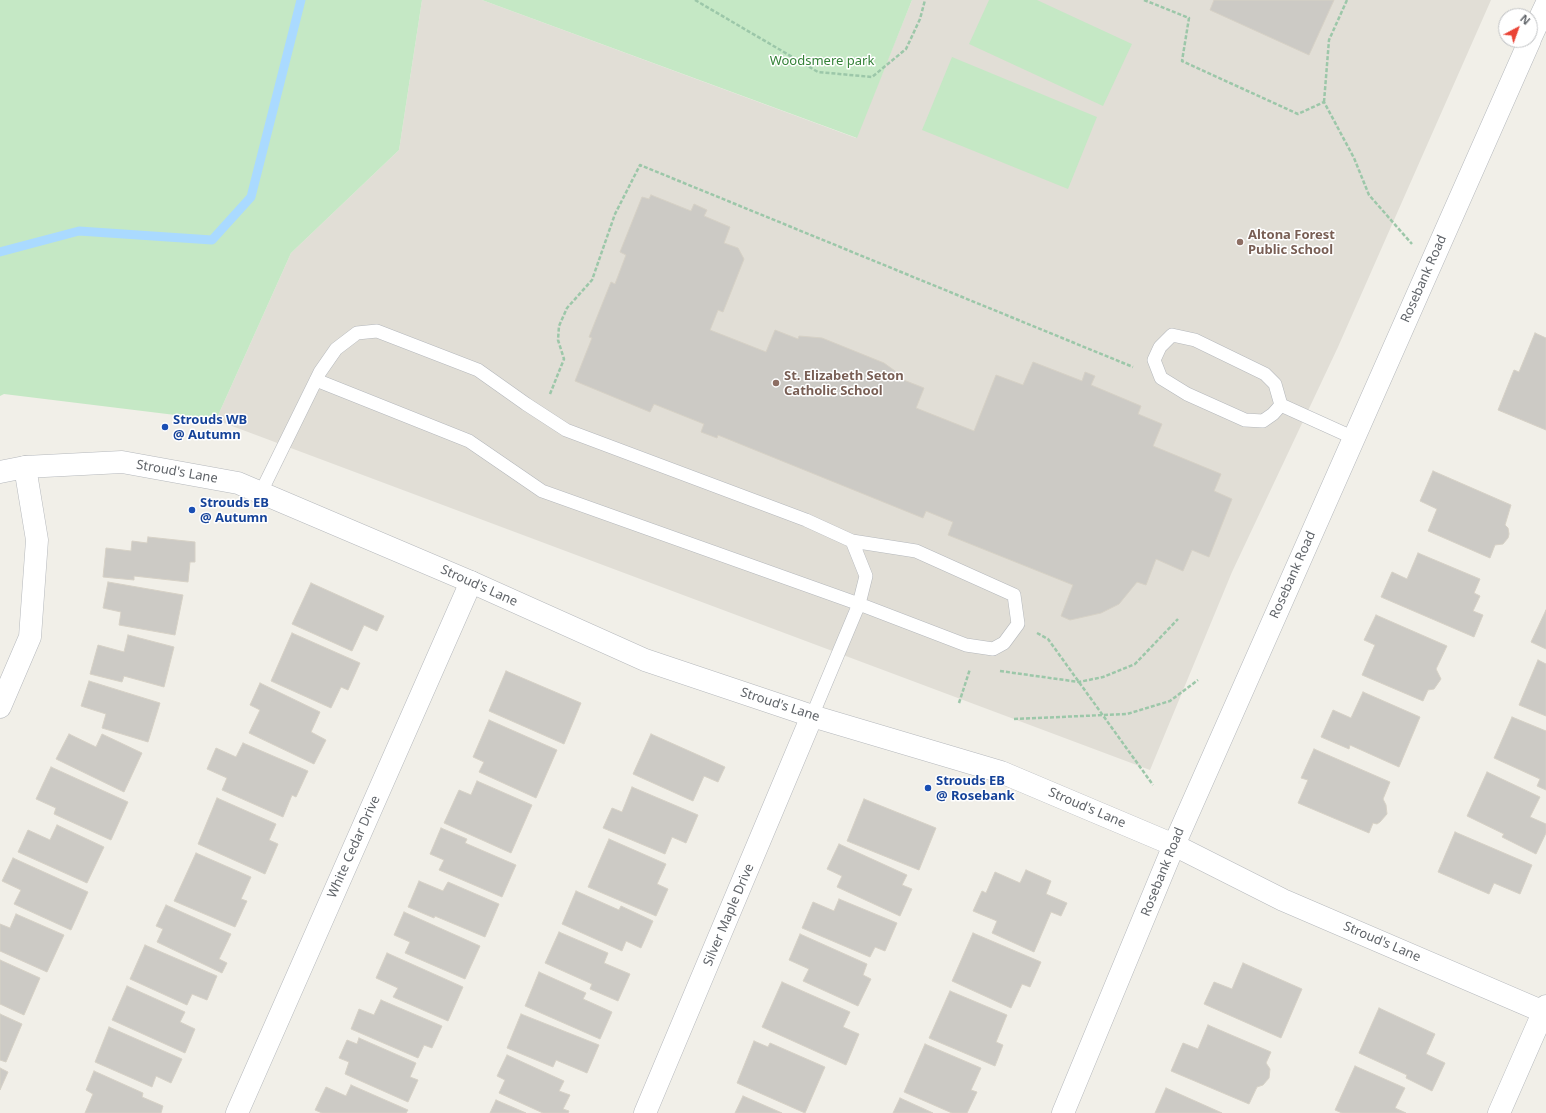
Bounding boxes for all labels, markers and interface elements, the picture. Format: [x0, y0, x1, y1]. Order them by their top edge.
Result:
north arrow [1498, 8, 1538, 48]
text: N [1517, 11, 1534, 28]
park label: Woodsmere park [770, 53, 874, 69]
place label: Altona Forest Public School [1248, 227, 1335, 258]
street label: Rosebank Road [1398, 233, 1450, 325]
marker: Altona Forest Public School [1235, 237, 1245, 247]
place label: St. Elizabeth Seton Catholic School [784, 368, 904, 399]
marker: St. Elizabeth Seton Catholic School [771, 378, 781, 388]
place label: Strouds WB @ Autumn [173, 412, 247, 443]
marker: Strouds WB @ Autumn [160, 422, 170, 432]
street label: Stroud's Lane [135, 457, 219, 487]
place label: Strouds EB @ Autumn [200, 495, 269, 526]
marker: Strouds EB @ Autumn [187, 505, 197, 515]
street label: Rosebank Road [1267, 529, 1319, 621]
street label: Stroud's Lane [438, 562, 520, 610]
street label: Stroud's Lane [738, 685, 822, 725]
place label: Strouds EB @ Rosebank [936, 773, 1015, 804]
marker: Strouds EB @ Rosebank [923, 783, 933, 793]
street label: Stroud's Lane [1046, 785, 1128, 831]
street label: White Cedar Drive [324, 793, 384, 901]
street label: Rosebank Road [1138, 825, 1188, 919]
street label: Silver Maple Drive [700, 861, 758, 969]
street label: Stroud's Lane [1341, 919, 1423, 965]

